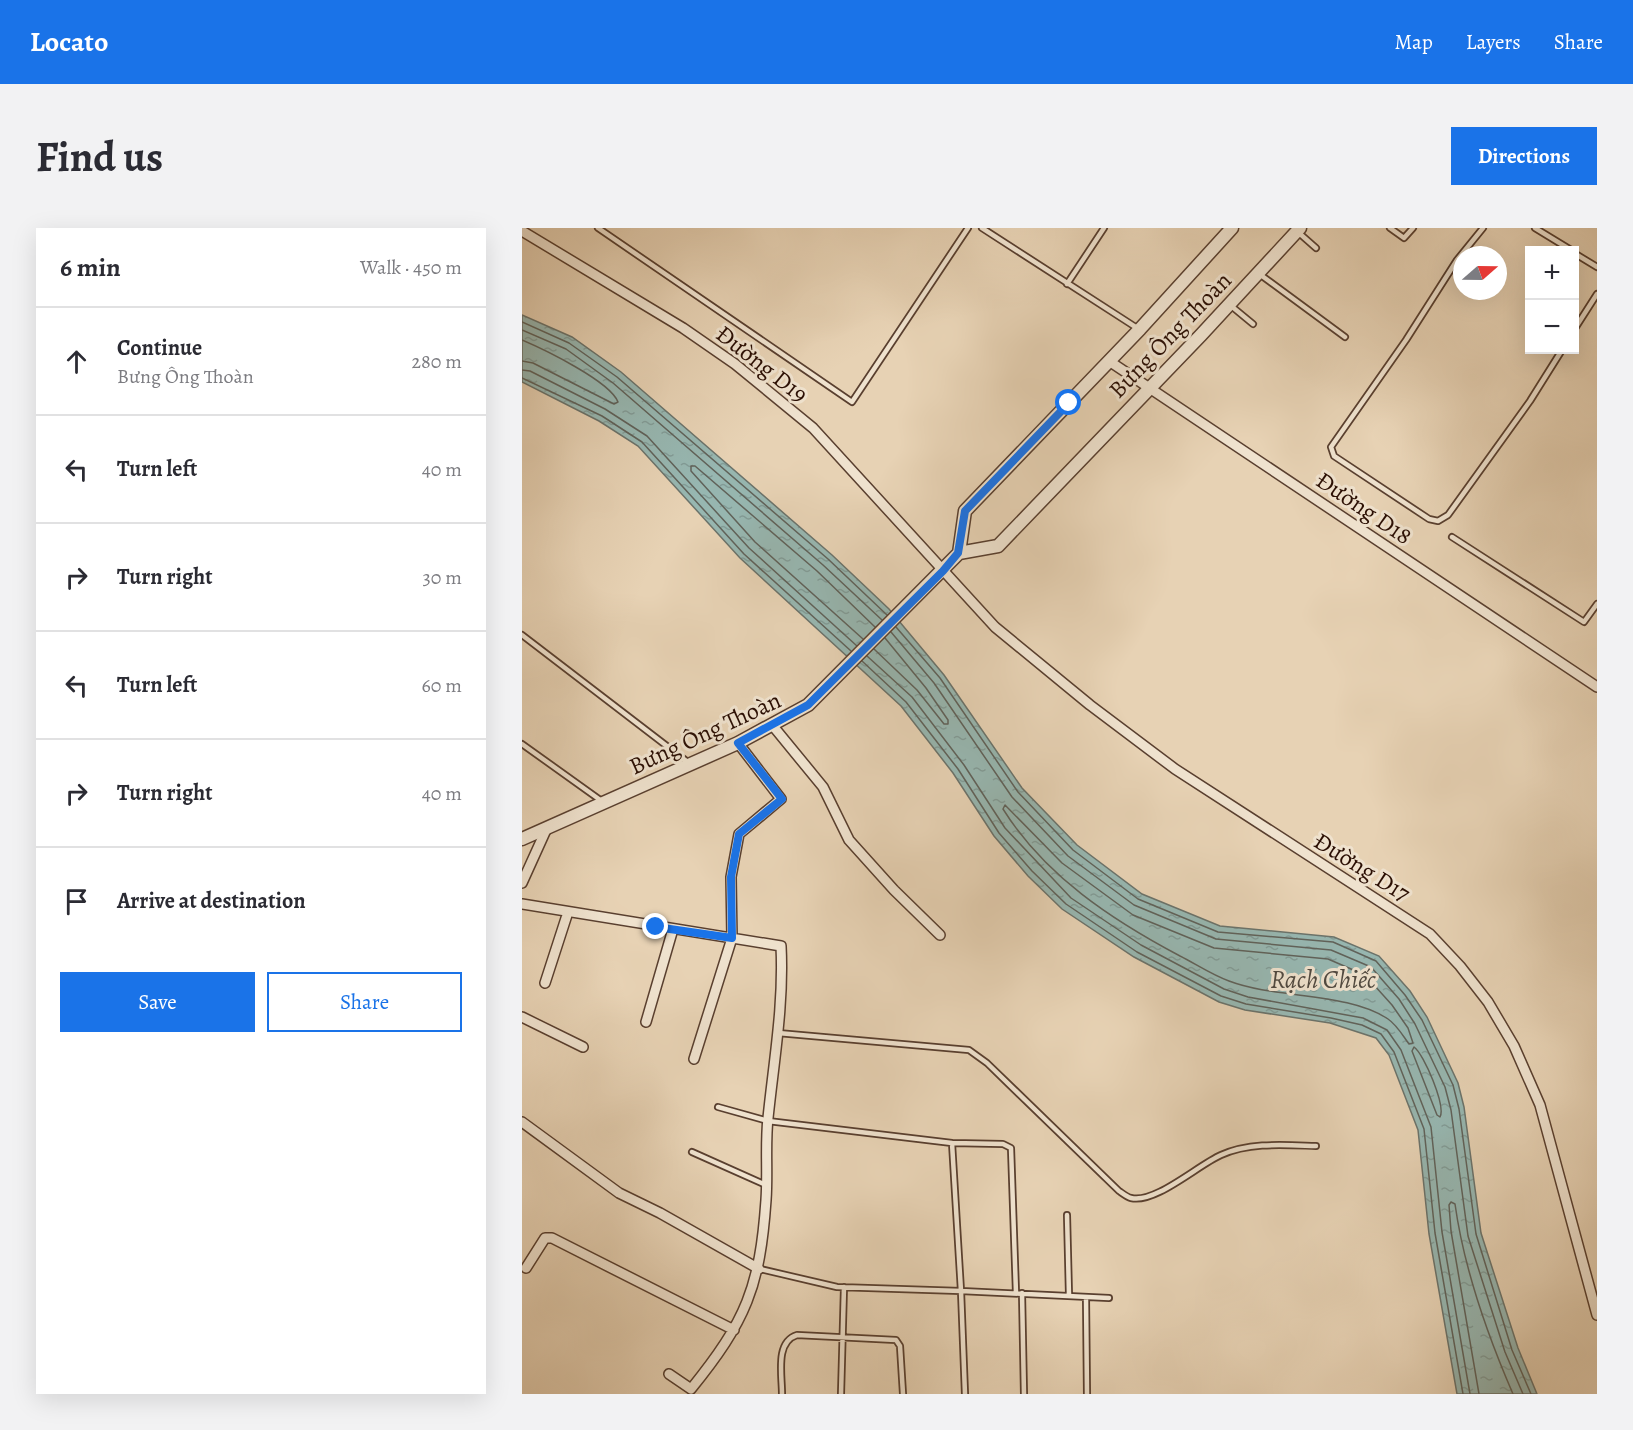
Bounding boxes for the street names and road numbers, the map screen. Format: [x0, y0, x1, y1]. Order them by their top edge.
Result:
street label: Bưng Ông Thoàn [1102, 265, 1238, 405]
street label: Đường D19 [709, 318, 815, 410]
street label: Đường D18 [1310, 464, 1418, 552]
street label: Bưng Ông Thoàn [624, 684, 786, 782]
street label: Đường D17 [1308, 825, 1417, 910]

